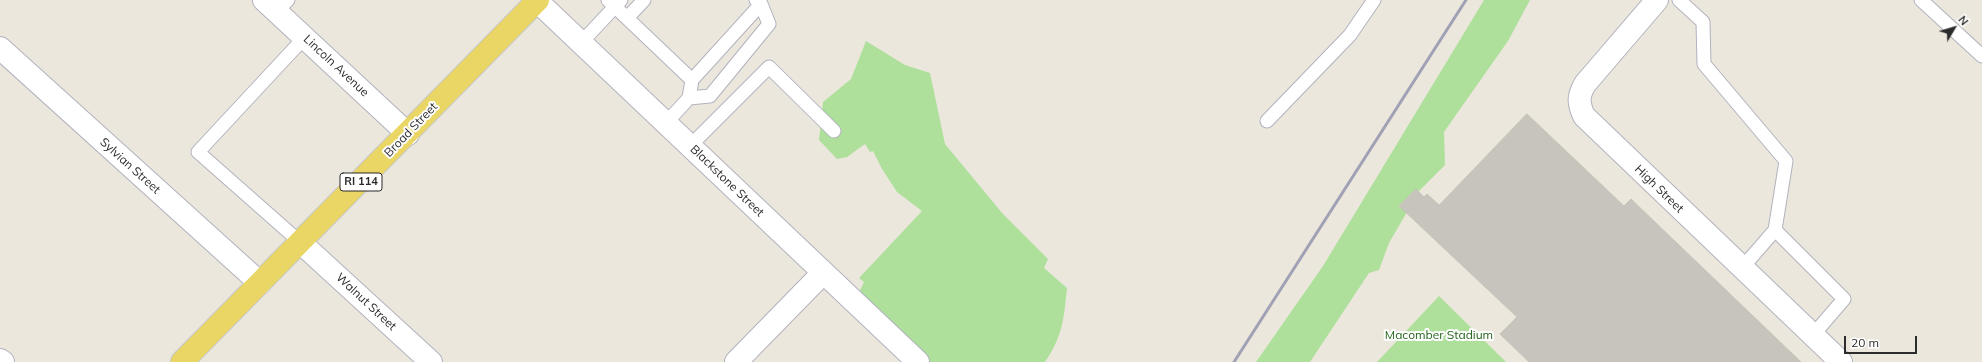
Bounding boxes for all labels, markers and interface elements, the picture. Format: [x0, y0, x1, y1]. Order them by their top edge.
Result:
north arrow [1934, 8, 1974, 48]
text: N [1955, 13, 1972, 28]
street label: Lincoln Avenue [300, 32, 372, 100]
street label: Broad Street [382, 100, 440, 160]
street label: Sylvian Street [97, 135, 163, 197]
street label: Blackstone Street [687, 142, 767, 220]
street label: High Street [1631, 162, 1687, 216]
road number: RI 114 [340, 173, 382, 191]
street label: Walnut Street [333, 270, 399, 334]
park label: Macomber Stadium [1385, 328, 1493, 342]
scale bar [1846, 328, 1919, 354]
text: 20 m [1851, 335, 1879, 350]

